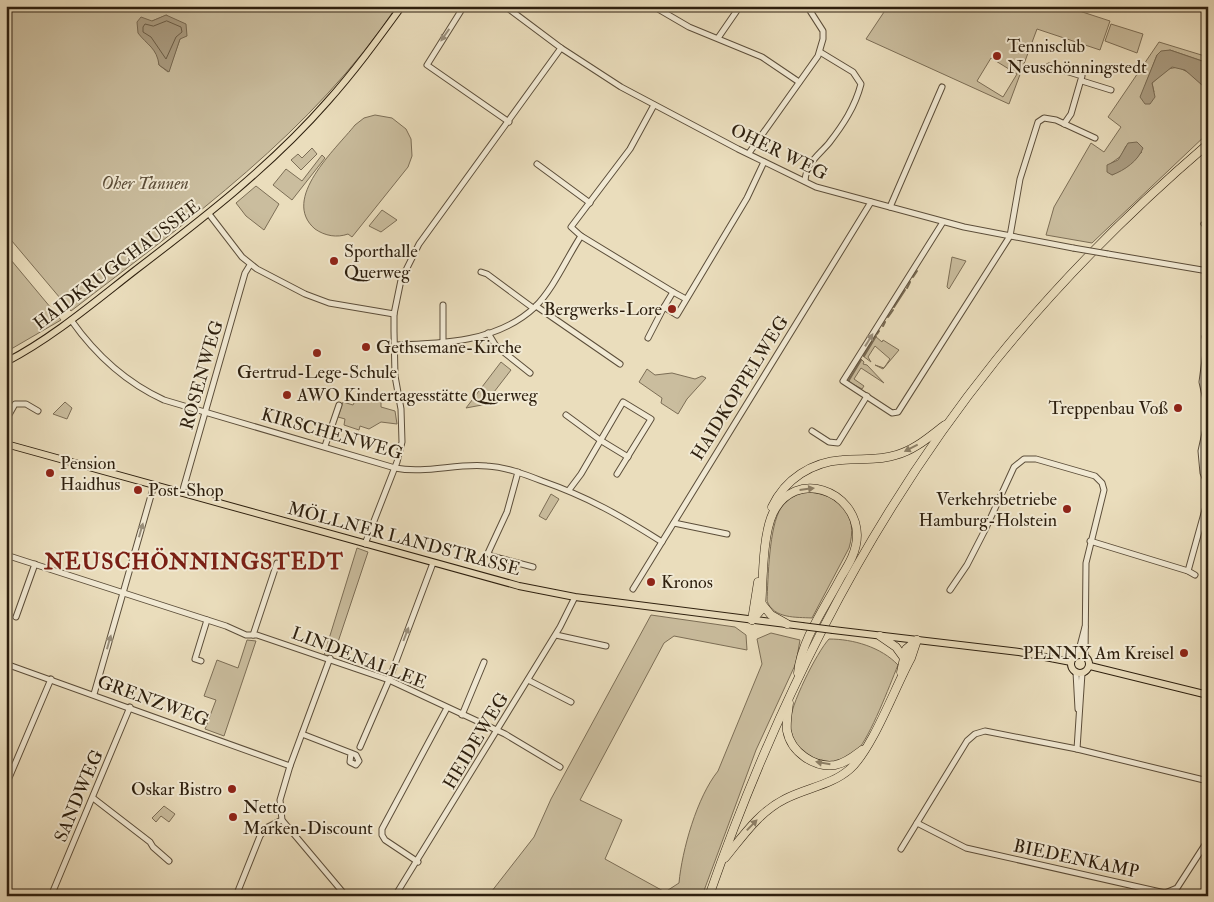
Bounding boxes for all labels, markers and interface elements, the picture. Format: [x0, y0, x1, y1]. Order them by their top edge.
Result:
one-way arrow [440, 29, 450, 42]
place label: Tennisclub Neuschönningstedt [1007, 35, 1147, 79]
marker: Tennisclub Neuschönningstedt [991, 50, 1003, 62]
street label: OHER WEG [727, 119, 831, 185]
park label: Oher Tannen [101, 172, 189, 195]
street label: HAIDKRUGCHAUSSEE [29, 195, 205, 335]
place label: Sporthalle Querweg [344, 240, 418, 284]
marker: Sporthalle Querweg [328, 255, 340, 267]
place label: Bergwerks-Lore [544, 298, 662, 321]
marker: Bergwerks-Lore [666, 303, 678, 315]
street label: HAIDKOPPELWEG [686, 311, 794, 465]
street label: ROSENWEG [175, 318, 229, 432]
one-way arrow [865, 333, 874, 346]
place label: Gethsemane-Kirche [376, 336, 522, 359]
marker: Gethsemane-Kirche [360, 341, 372, 353]
marker: Gertrud-Lege-Schule [311, 347, 323, 359]
place label: Gertrud-Lege-Schule [237, 361, 398, 384]
place label: AWO Kindertagesstätte Querweg [296, 384, 539, 407]
marker: AWO Kindertagesstätte Querweg [281, 389, 293, 401]
place label: Treppenbau Voß [1049, 397, 1168, 420]
marker: Treppenbau Voß [1172, 402, 1184, 414]
street label: KIRSCHENWEG [259, 403, 405, 465]
one-way arrow [904, 444, 918, 452]
place label: Pension Haidhus [60, 452, 121, 496]
marker: Pension Haidhus [44, 467, 56, 479]
place label: Post-Shop [148, 479, 224, 502]
marker: Post-Shop [132, 484, 144, 496]
one-way arrow [800, 484, 816, 492]
place label: Verkehrsbetriebe Hamburg-Holstein [918, 488, 1057, 532]
street label: MÖLLNER LANDSTRASSE [285, 497, 523, 581]
marker: Verkehrsbetriebe Hamburg-Holstein [1061, 503, 1073, 515]
one-way arrow [138, 522, 146, 537]
district label: NEUSCHÖNNINGSTEDT [43, 547, 344, 576]
place label: Kronos [661, 571, 713, 594]
marker: Kronos [645, 576, 657, 588]
street label: LINDENALLEE [288, 622, 430, 694]
one-way arrow [402, 626, 410, 641]
one-way arrow [105, 634, 113, 649]
place label: PENNY Am Kreisel [1023, 642, 1174, 665]
marker: PENNY Am Kreisel [1178, 647, 1190, 659]
street label: GRENZWEG [94, 670, 212, 732]
street label: HEIDEWEG [438, 688, 514, 794]
street label: SANDWEG [49, 746, 109, 846]
one-way arrow [814, 759, 830, 767]
place label: Oskar Bistro [131, 778, 222, 801]
marker: Oskar Bistro [226, 783, 238, 795]
place label: Netto Marken-Discount [243, 796, 373, 840]
marker: Netto Marken-Discount [227, 811, 239, 823]
one-way arrow [746, 819, 758, 831]
street label: BIEDENKAMP [1011, 834, 1141, 884]

